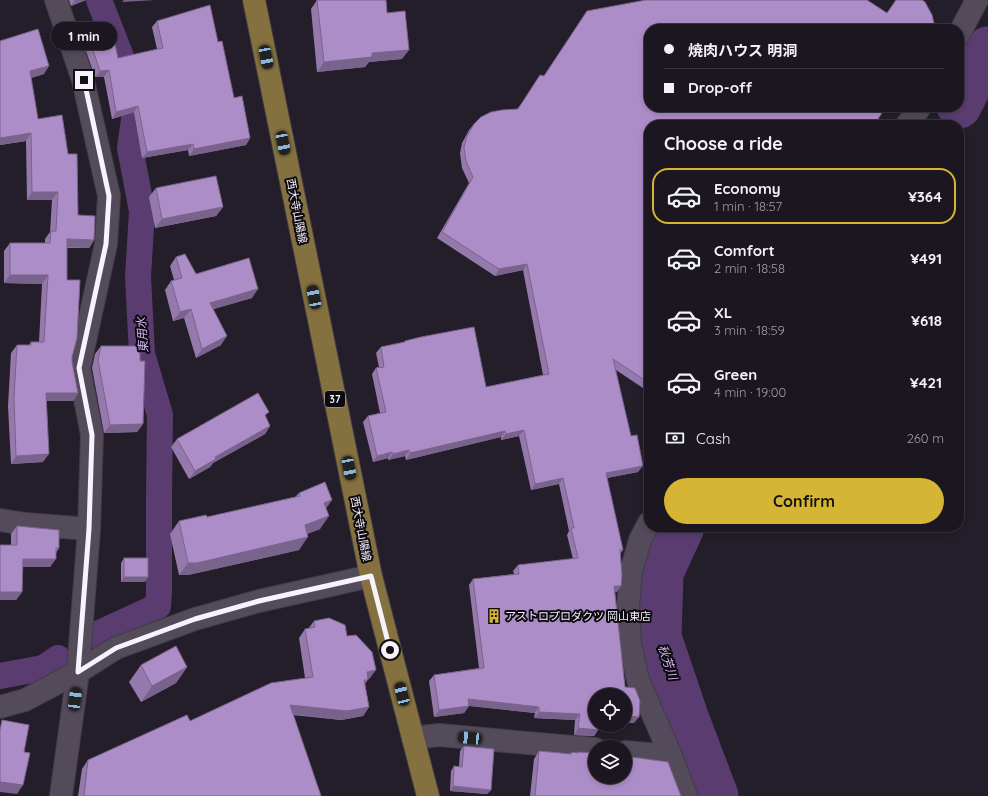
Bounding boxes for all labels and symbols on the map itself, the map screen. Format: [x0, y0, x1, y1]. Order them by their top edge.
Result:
callout: 1 min [51, 22, 117, 50]
car [258, 44, 274, 70]
route end [75, 71, 93, 89]
car [275, 130, 291, 156]
street label: 西大寺山陽線 [284, 177, 310, 245]
car [306, 284, 322, 310]
water label: 東用水 [133, 314, 151, 354]
road number: 37 [325, 391, 345, 407]
car [341, 455, 357, 481]
street label: 西大寺山陽線 [348, 495, 374, 563]
building icon: アストロプロダクツ 岡山東店 [486, 608, 502, 624]
place label: アストロプロダクツ 岡山東店 [505, 609, 651, 623]
route start [381, 641, 399, 659]
water label: 秋芳川 [655, 643, 682, 683]
car [393, 681, 411, 707]
car [68, 686, 82, 712]
car [458, 731, 482, 745]

